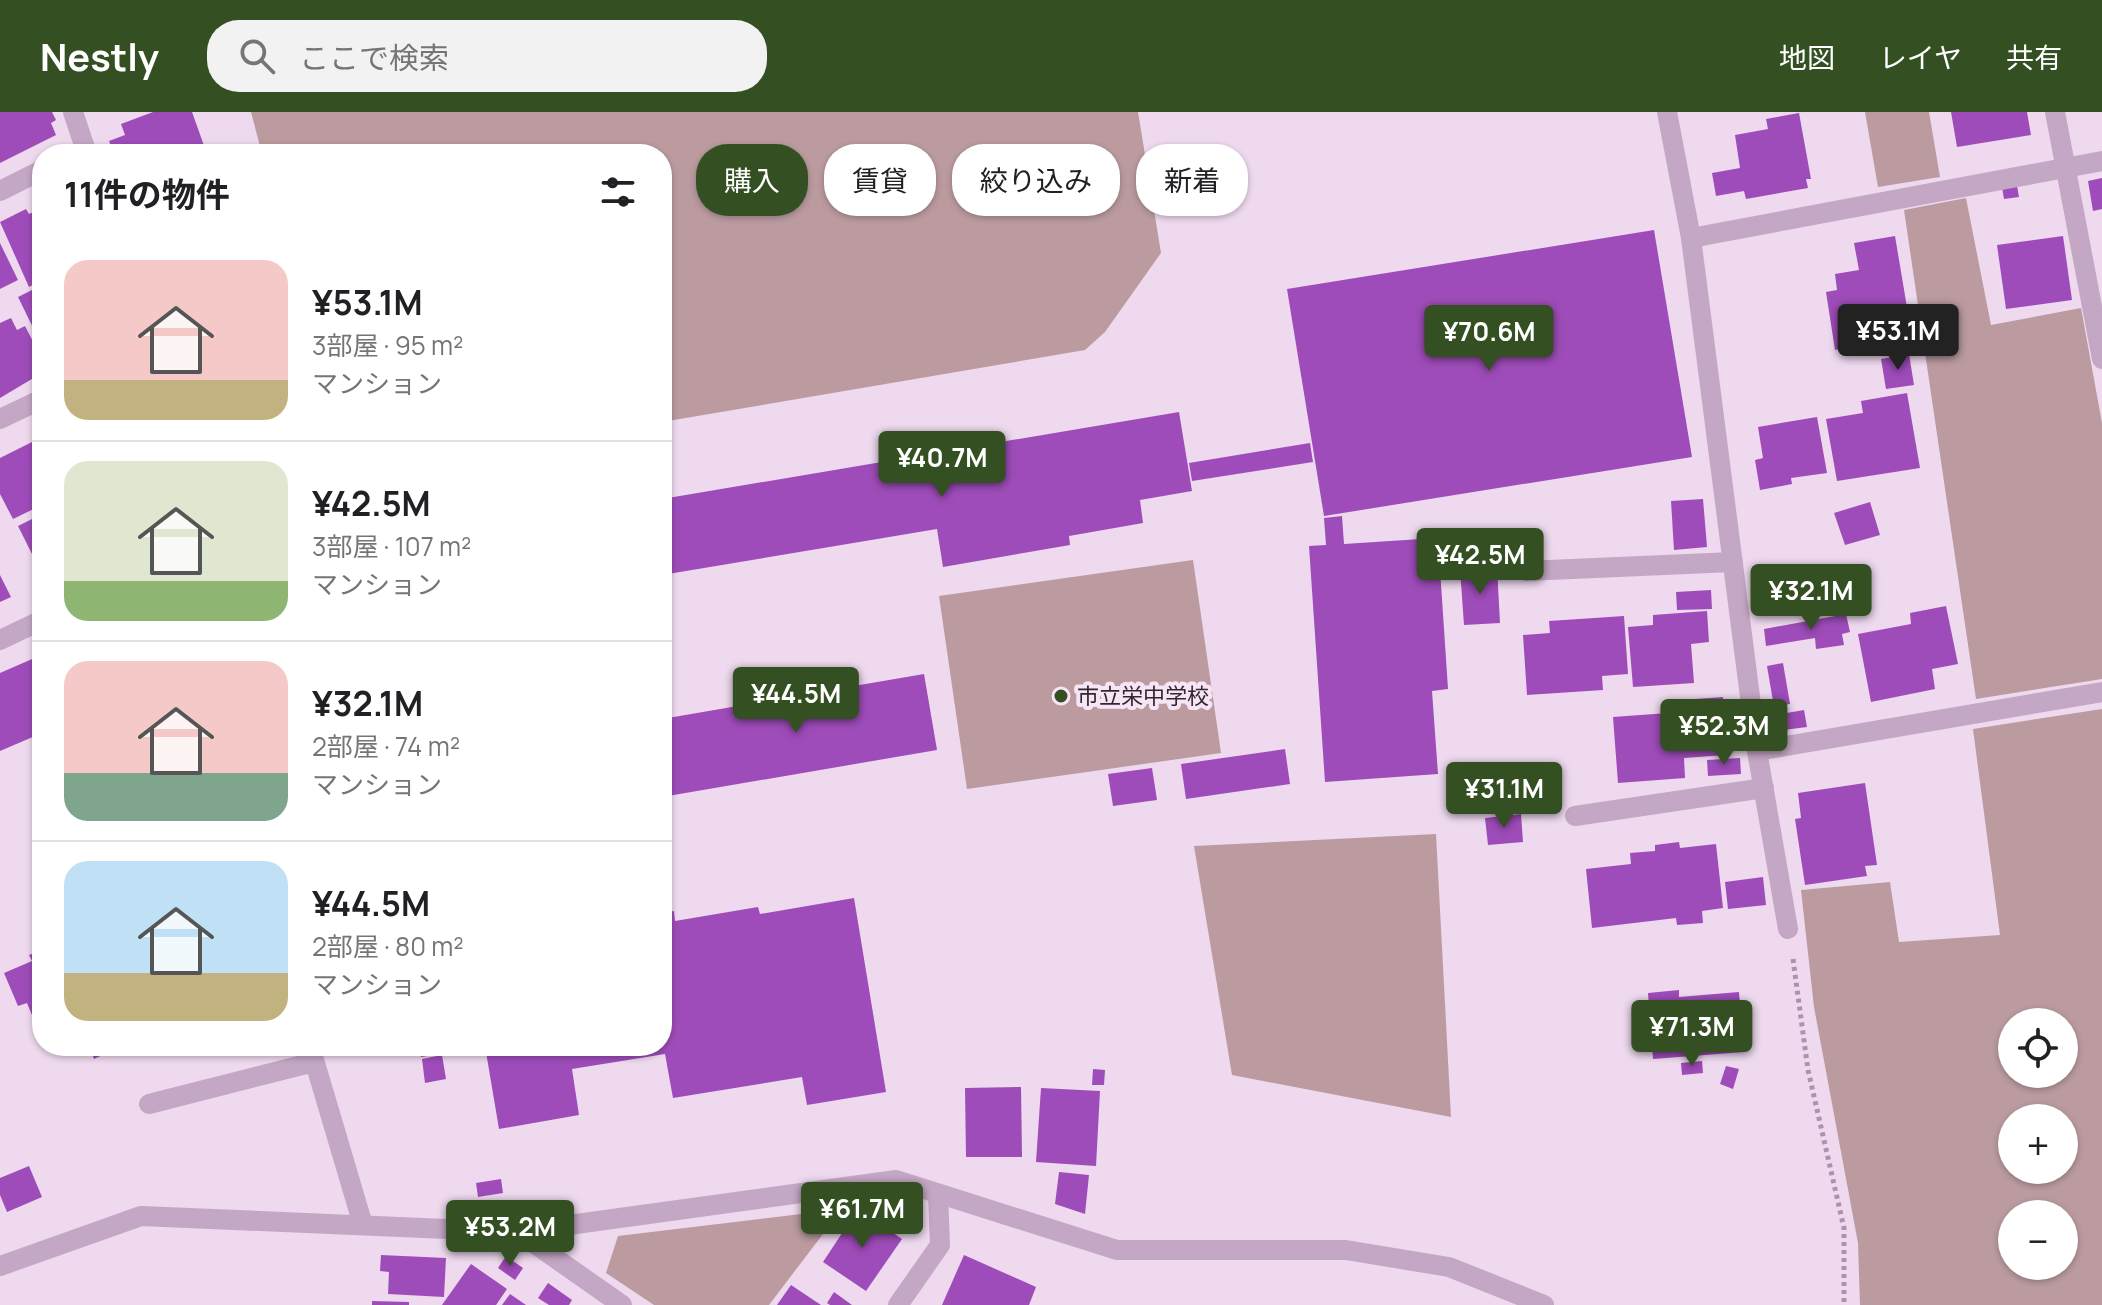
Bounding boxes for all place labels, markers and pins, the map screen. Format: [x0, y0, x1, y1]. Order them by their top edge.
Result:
pin: ¥53.1M [1833, 304, 1963, 372]
pin: ¥70.6M [1424, 305, 1554, 373]
pin: ¥40.7M [877, 431, 1007, 499]
pin: ¥42.5M [1415, 528, 1545, 596]
pin: ¥32.1M [1746, 564, 1876, 632]
pin: ¥44.5M [731, 667, 861, 735]
place label: 市立栄中学校 [1077, 681, 1209, 711]
marker: 市立栄中学校 [1052, 687, 1070, 705]
pin: ¥52.3M [1659, 699, 1789, 767]
pin: ¥31.1M [1439, 762, 1569, 830]
pin: ¥71.3M [1627, 1000, 1757, 1068]
pin: ¥61.7M [797, 1182, 927, 1250]
pin: ¥53.2M [445, 1200, 575, 1268]

